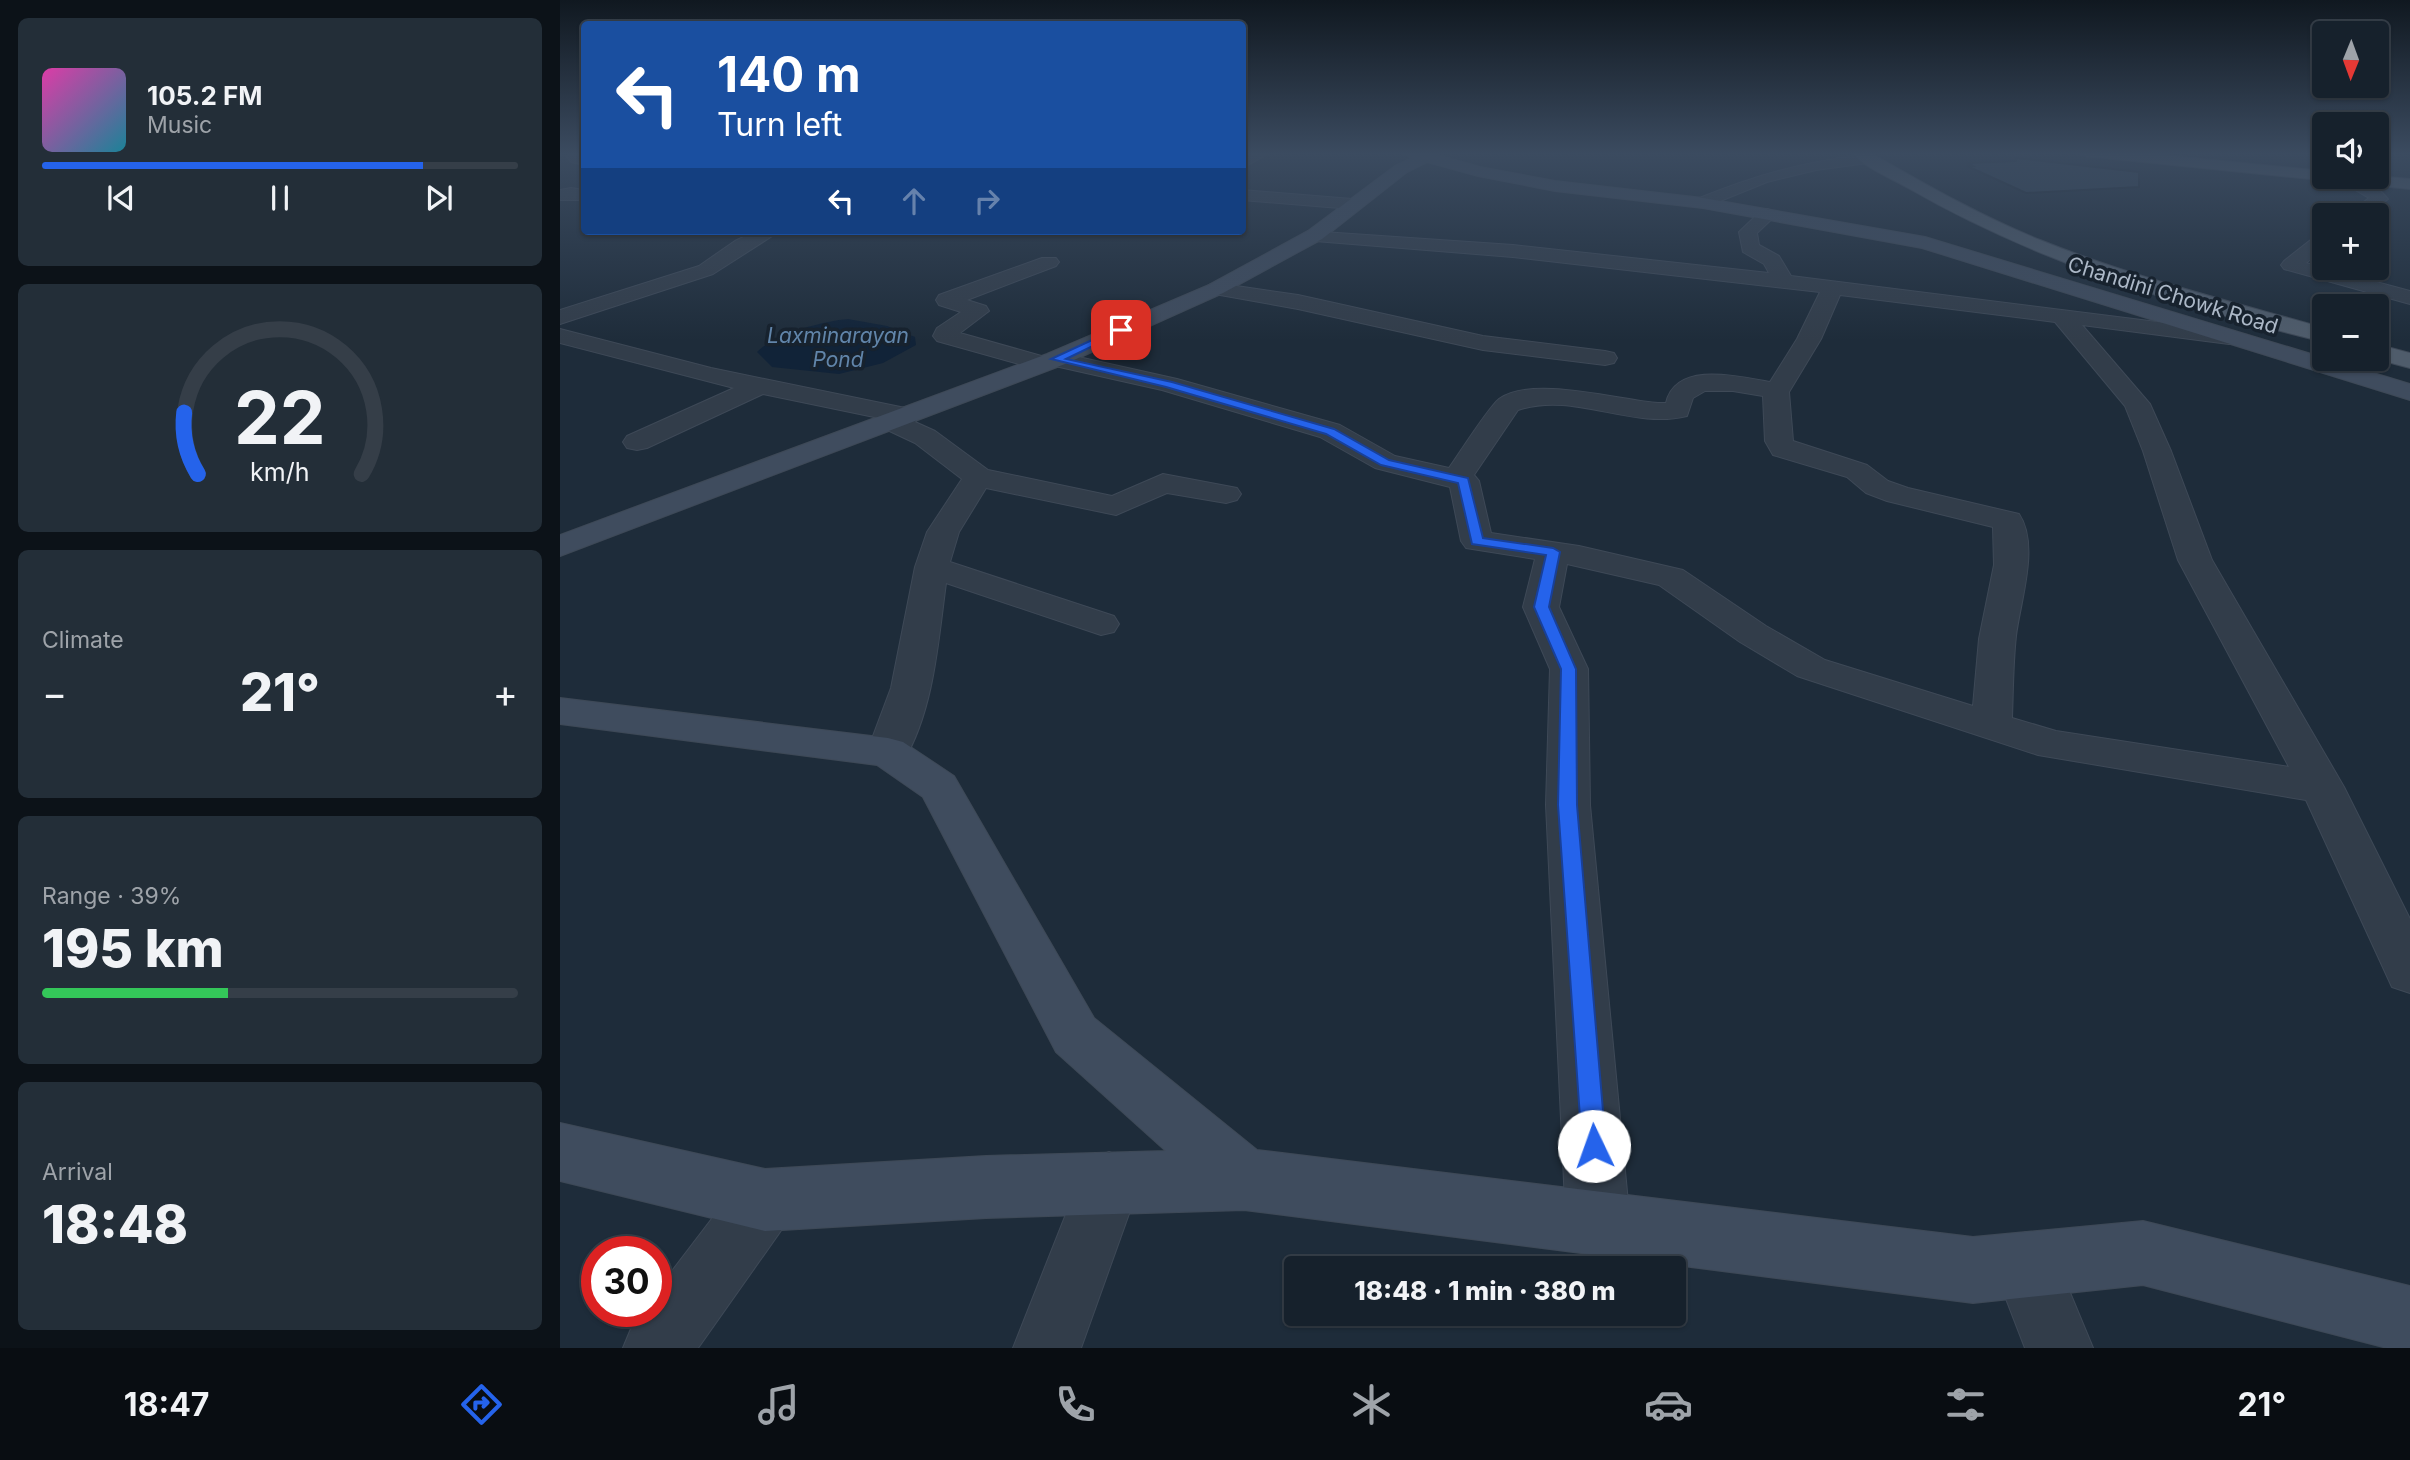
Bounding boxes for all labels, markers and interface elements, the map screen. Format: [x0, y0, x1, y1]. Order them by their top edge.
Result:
north arrow [2312, 21, 2389, 98]
map controls [2312, 21, 2389, 371]
text: 140 m [717, 45, 861, 104]
icon: left [602, 49, 693, 140]
text: 105.2 FM [147, 80, 262, 111]
text: Turn left [717, 105, 842, 144]
text: Music [147, 111, 212, 139]
button: sound [2312, 112, 2389, 189]
icon: previous [102, 179, 140, 217]
icon: pause [261, 179, 299, 217]
icon: next [420, 179, 458, 217]
icon: left [822, 182, 860, 220]
icon: ahead [895, 182, 933, 220]
icon: right [968, 182, 1006, 220]
button: + [2312, 203, 2389, 280]
street label: Chandini Chowk Road [2065, 251, 2281, 339]
button: − [2312, 294, 2389, 371]
pin [1091, 300, 1151, 360]
icon: arrive [1102, 311, 1140, 349]
water label: Laxminarayan Pond [767, 323, 909, 372]
text: 22 [234, 373, 326, 462]
text: km/h [250, 457, 310, 487]
text: Climate [42, 626, 124, 654]
text: 21° [240, 661, 320, 724]
text: − [42, 670, 67, 716]
text: + [493, 670, 518, 716]
text: Range · 39% [42, 882, 181, 910]
text: 195 km [42, 917, 224, 980]
position arrow [1557, 1109, 1631, 1183]
text: Arrival [42, 1158, 113, 1186]
text: 18:48 [42, 1193, 188, 1256]
speed limit sign: 30 [581, 1236, 672, 1327]
text: 18:48 · 1 min · 380 m [1354, 1275, 1616, 1306]
icon: directions [457, 1380, 506, 1429]
icon: music [754, 1380, 803, 1429]
icon: phone [1051, 1380, 1100, 1429]
icon: climate [1347, 1380, 1396, 1429]
icon: car [1644, 1380, 1693, 1429]
icon: filters [1941, 1380, 1990, 1429]
text: 18:47 [124, 1385, 209, 1424]
text: 21° [2237, 1385, 2286, 1424]

